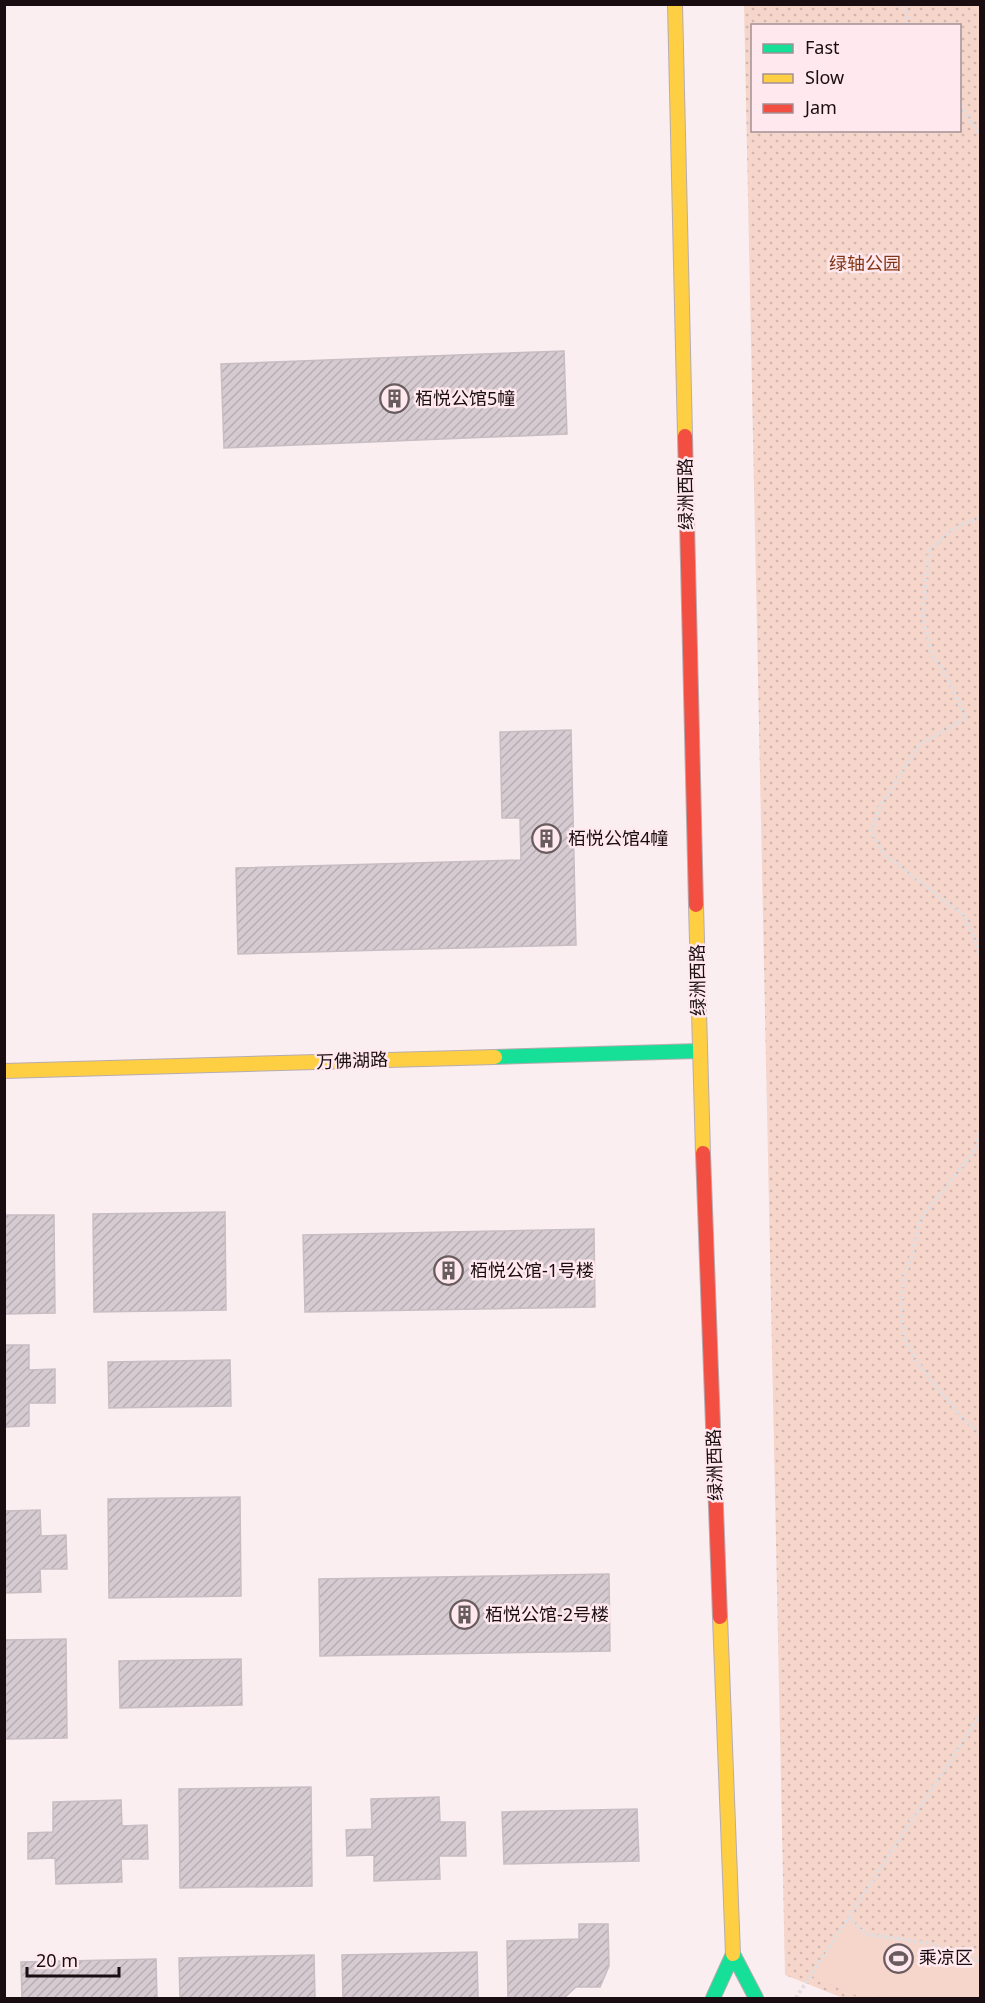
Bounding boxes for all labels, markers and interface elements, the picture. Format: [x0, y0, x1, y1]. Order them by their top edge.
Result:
legend [751, 24, 961, 132]
text: Fast [805, 35, 840, 59]
text: Slow [805, 65, 844, 89]
text: Jam [803, 95, 837, 119]
park label: 绿轴公园 [829, 251, 901, 275]
building icon: 栢悦公馆5幢 [378, 383, 410, 415]
place label: 栢悦公馆5幢 [415, 386, 515, 410]
street label: 绿洲西路 [672, 458, 698, 530]
building icon: 栢悦公馆4幢 [531, 823, 563, 855]
place label: 栢悦公馆4幢 [568, 826, 668, 850]
street label: 绿洲西路 [684, 944, 710, 1016]
street label: 万佛湖路 [316, 1047, 388, 1073]
building icon: 栢悦公馆-1号楼 [433, 1255, 465, 1287]
place label: 栢悦公馆-1号楼 [470, 1258, 594, 1282]
street label: 绿洲西路 [701, 1429, 727, 1501]
building icon: 栢悦公馆-2号楼 [448, 1599, 480, 1631]
place label: 栢悦公馆-2号楼 [485, 1602, 609, 1626]
scale bar [27, 1940, 118, 1978]
sports icon: 乘凉区 [882, 1942, 914, 1974]
place label: 乘凉区 [919, 1945, 973, 1969]
text: 20 m [36, 1948, 78, 1972]

